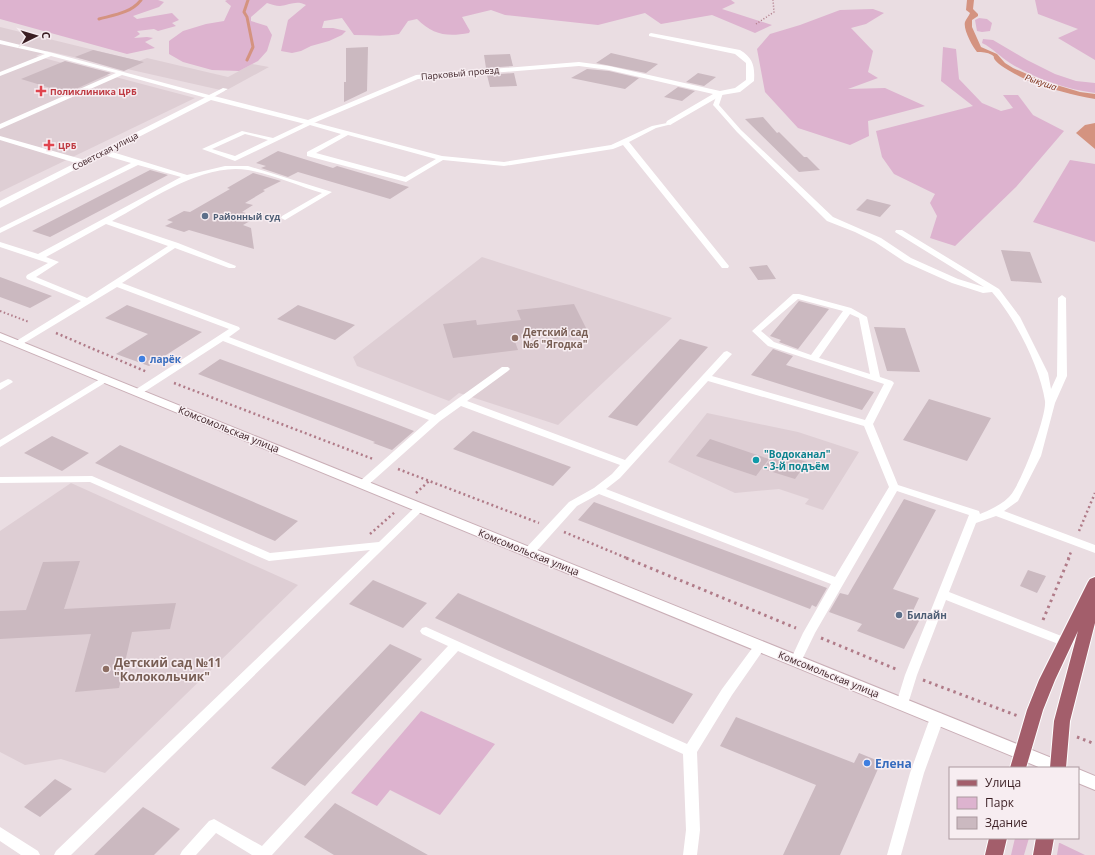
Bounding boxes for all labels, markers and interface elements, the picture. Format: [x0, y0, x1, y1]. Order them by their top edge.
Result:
north arrow [16, 16, 56, 56]
text: С [39, 31, 54, 39]
street label: Парковый проезд [420, 63, 500, 83]
water label: Рыкуша [1023, 70, 1059, 94]
marker: Поликлиника ЦРБ [35, 85, 47, 97]
place label: Поликлиника ЦРБ [50, 85, 137, 98]
street label: Советская улица [70, 129, 140, 173]
marker: ЦРБ [43, 139, 55, 151]
place label: ЦРБ [58, 139, 77, 152]
place label: Районный суд [213, 210, 280, 223]
marker: Районный суд [200, 211, 210, 221]
place label: Детский сад №6 "Ягодка" [523, 325, 589, 351]
marker: Детский сад №6 "Ягодка" [510, 333, 520, 343]
place label: ларёк [150, 352, 182, 366]
marker: ларёк [137, 354, 147, 364]
street label: Комсомольская улица [176, 402, 282, 456]
place label: "Водоканал" - 3-й подъём [764, 447, 831, 473]
marker: "Водоканал" - 3-й подъём [751, 455, 761, 465]
street label: Комсомольская улица [476, 525, 582, 579]
place label: Билайн [907, 608, 947, 622]
marker: Билайн [894, 610, 904, 620]
street label: Комсомольская улица [776, 647, 882, 701]
place label: Детский сад №11 "Колокольчик" [114, 654, 221, 685]
marker: Детский сад №11 "Колокольчик" [101, 664, 111, 674]
place label: Елена [875, 755, 912, 772]
marker: Елена [862, 758, 872, 768]
legend [949, 767, 1079, 839]
text: Улица [985, 774, 1021, 791]
text: Парк [985, 794, 1015, 811]
text: Здание [985, 814, 1028, 831]

